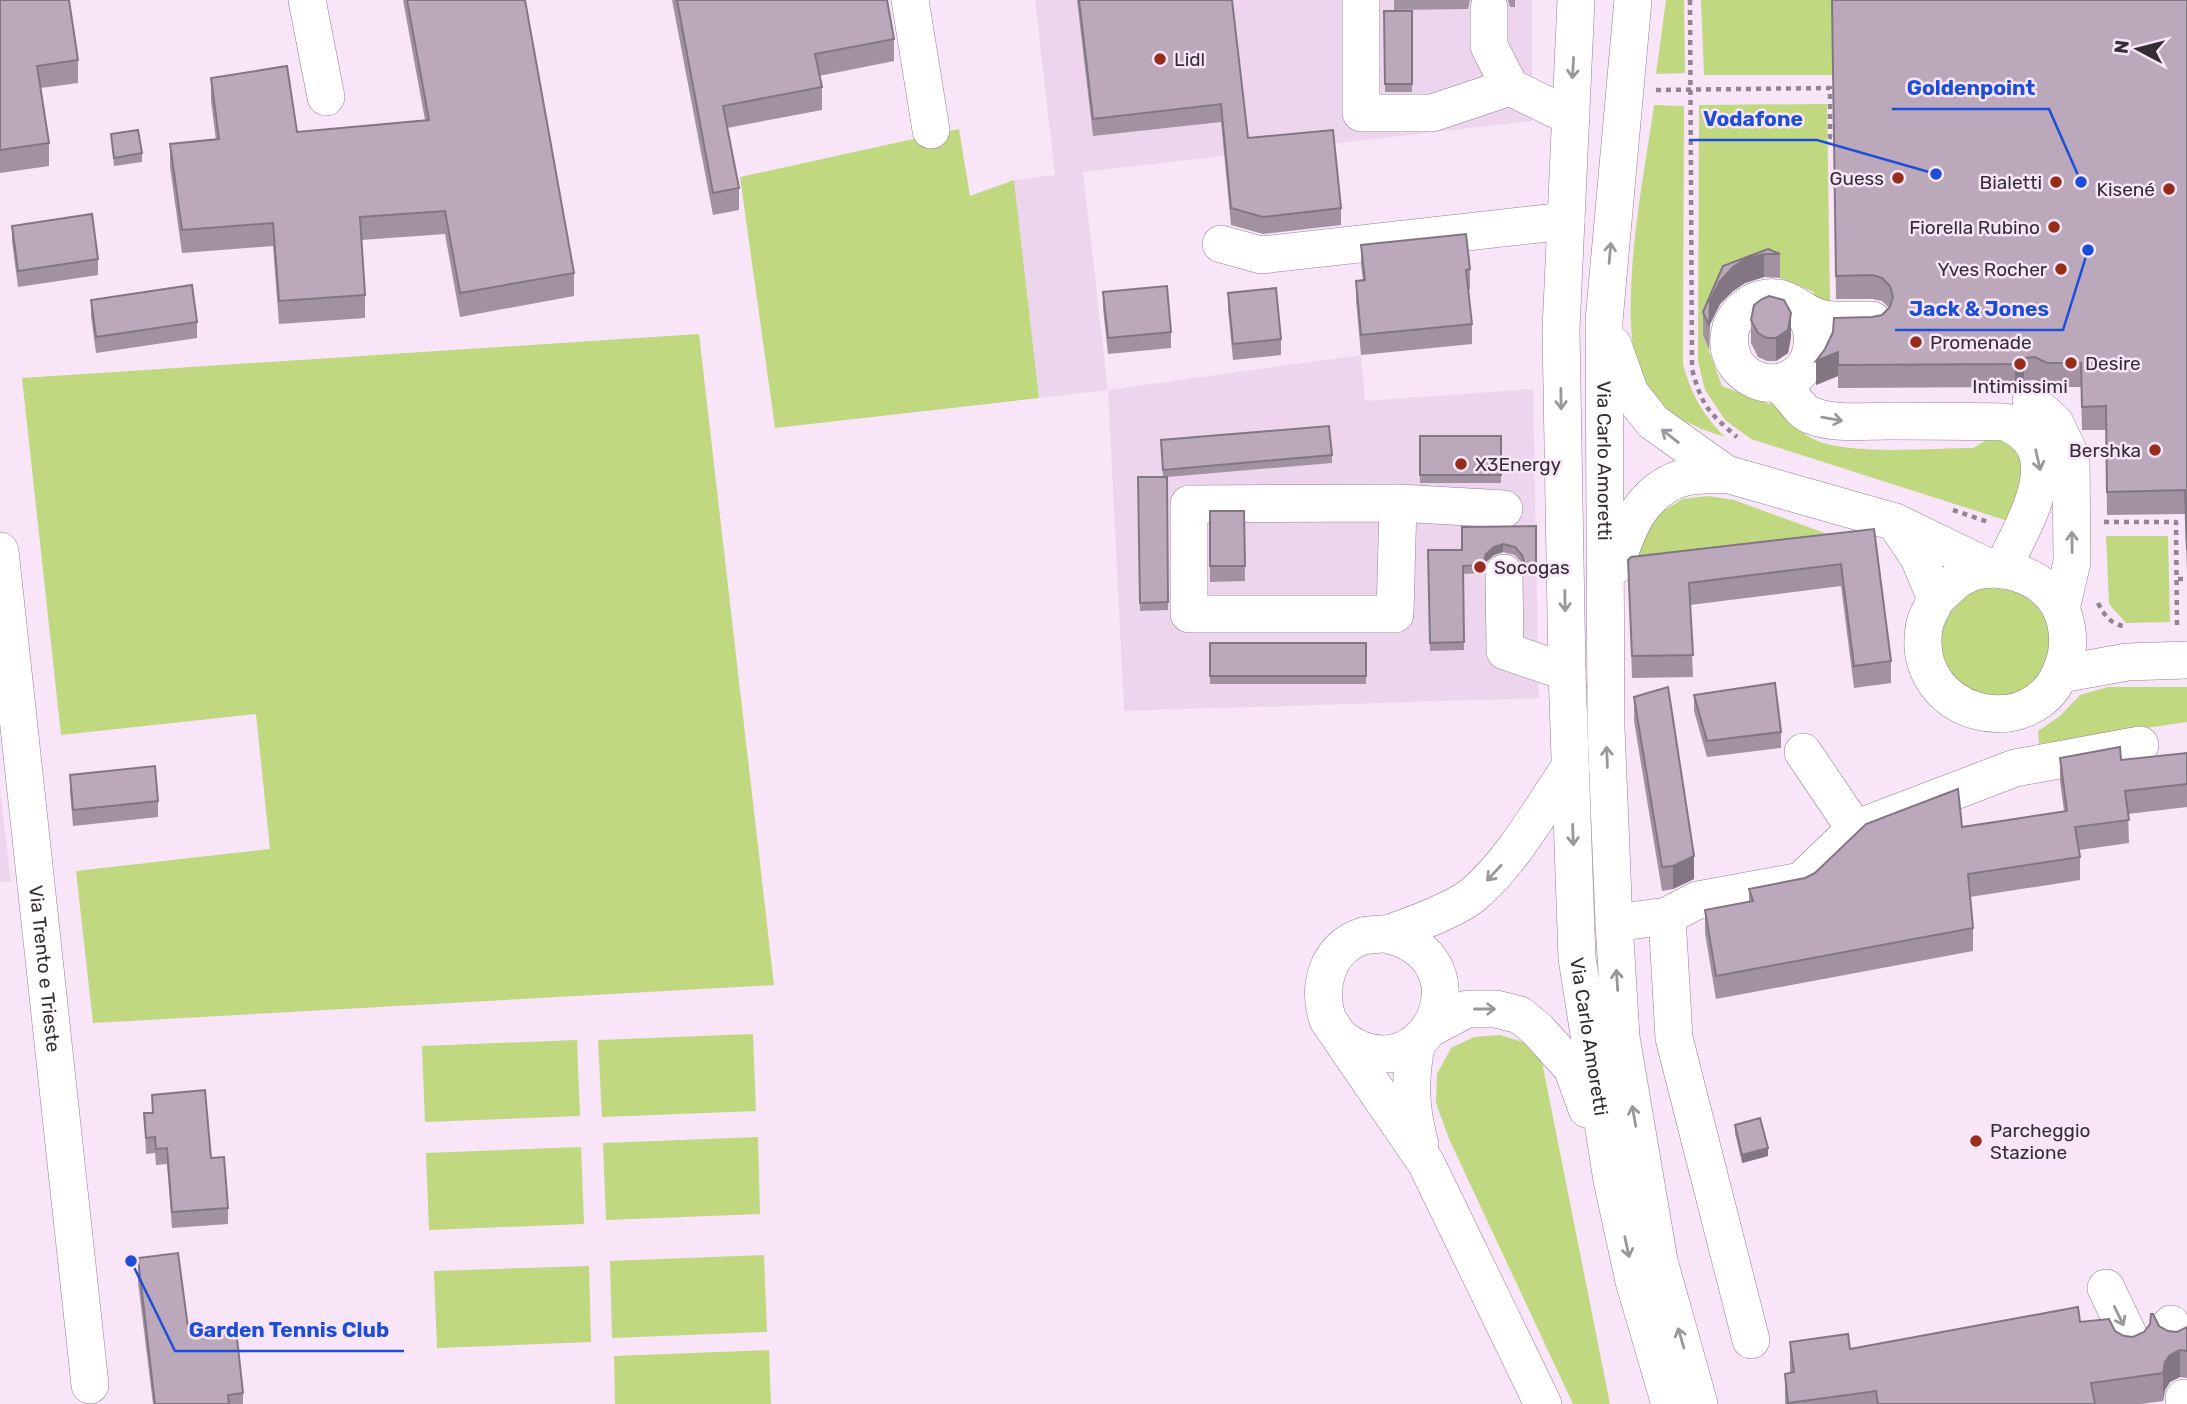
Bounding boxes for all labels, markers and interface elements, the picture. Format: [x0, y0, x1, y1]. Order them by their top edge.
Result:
north arrow [2103, 14, 2173, 84]
text: N [2109, 39, 2134, 55]
place label: Lidl [1174, 48, 1205, 71]
marker: Lidl [1152, 51, 1168, 67]
one-way arrow [1566, 56, 1579, 79]
callout: Goldenpoint [1892, 67, 2049, 109]
text: Goldenpoint [1907, 75, 2035, 100]
callout: Vodafone [1689, 98, 1817, 140]
text: Vodafone [1703, 106, 1803, 131]
place label: Guess [1830, 167, 1884, 190]
marker: Guess [1890, 170, 1906, 186]
place label: Bialetti [1980, 171, 2042, 194]
marker: Bialetti [2048, 174, 2064, 190]
place label: Kisené [2096, 178, 2155, 201]
marker: Kisené [2161, 181, 2177, 197]
place label: Fiorella Rubino [1909, 216, 2040, 239]
marker: Fiorella Rubino [2046, 219, 2062, 235]
one-way arrow [1604, 242, 1617, 265]
place label: Yves Rocher [1937, 258, 2048, 281]
marker: Yves Rocher [2053, 261, 2069, 277]
callout: Jack & Jones [1895, 288, 2063, 330]
text: Jack & Jones [1909, 296, 2049, 321]
place label: Promenade [1930, 331, 2032, 354]
marker: Promenade [1908, 334, 1924, 350]
place label: Desire [2085, 352, 2141, 375]
marker: Desire [2063, 355, 2079, 371]
marker: Intimissimi [2012, 356, 2028, 372]
place label: Intimissimi [1972, 375, 2068, 398]
street label: Via Carlo Amoretti [1592, 381, 1616, 541]
one-way arrow [1555, 387, 1568, 410]
one-way arrow [1820, 413, 1843, 426]
one-way arrow [1661, 428, 1680, 443]
place label: Bershka [2069, 439, 2141, 462]
marker: Bershka [2147, 442, 2163, 458]
one-way arrow [2031, 448, 2045, 471]
place label: X3Energy [1475, 453, 1561, 476]
marker: X3Energy [1453, 456, 1469, 472]
one-way arrow [2065, 531, 2079, 554]
place label: Socogas [1494, 556, 1570, 579]
marker: Socogas [1472, 559, 1488, 575]
one-way arrow [1559, 589, 1572, 612]
one-way arrow [1600, 746, 1613, 769]
one-way arrow [1566, 823, 1579, 846]
one-way arrow [1486, 864, 1503, 881]
street label: Via Trento e Trieste [24, 884, 65, 1053]
street label: Via Carlo Amoretti [1565, 956, 1613, 1117]
one-way arrow [1611, 969, 1624, 992]
one-way arrow [1474, 1002, 1497, 1016]
one-way arrow [1627, 1105, 1641, 1128]
place label: Parcheggio Stazione [1990, 1119, 2090, 1164]
marker: Parcheggio Stazione [1968, 1133, 1984, 1149]
one-way arrow [1620, 1235, 1634, 1258]
one-way arrow [2113, 1305, 2127, 1326]
callout: Garden Tennis Club [175, 1309, 404, 1351]
text: Garden Tennis Club [189, 1317, 389, 1342]
one-way arrow [1674, 1328, 1687, 1350]

